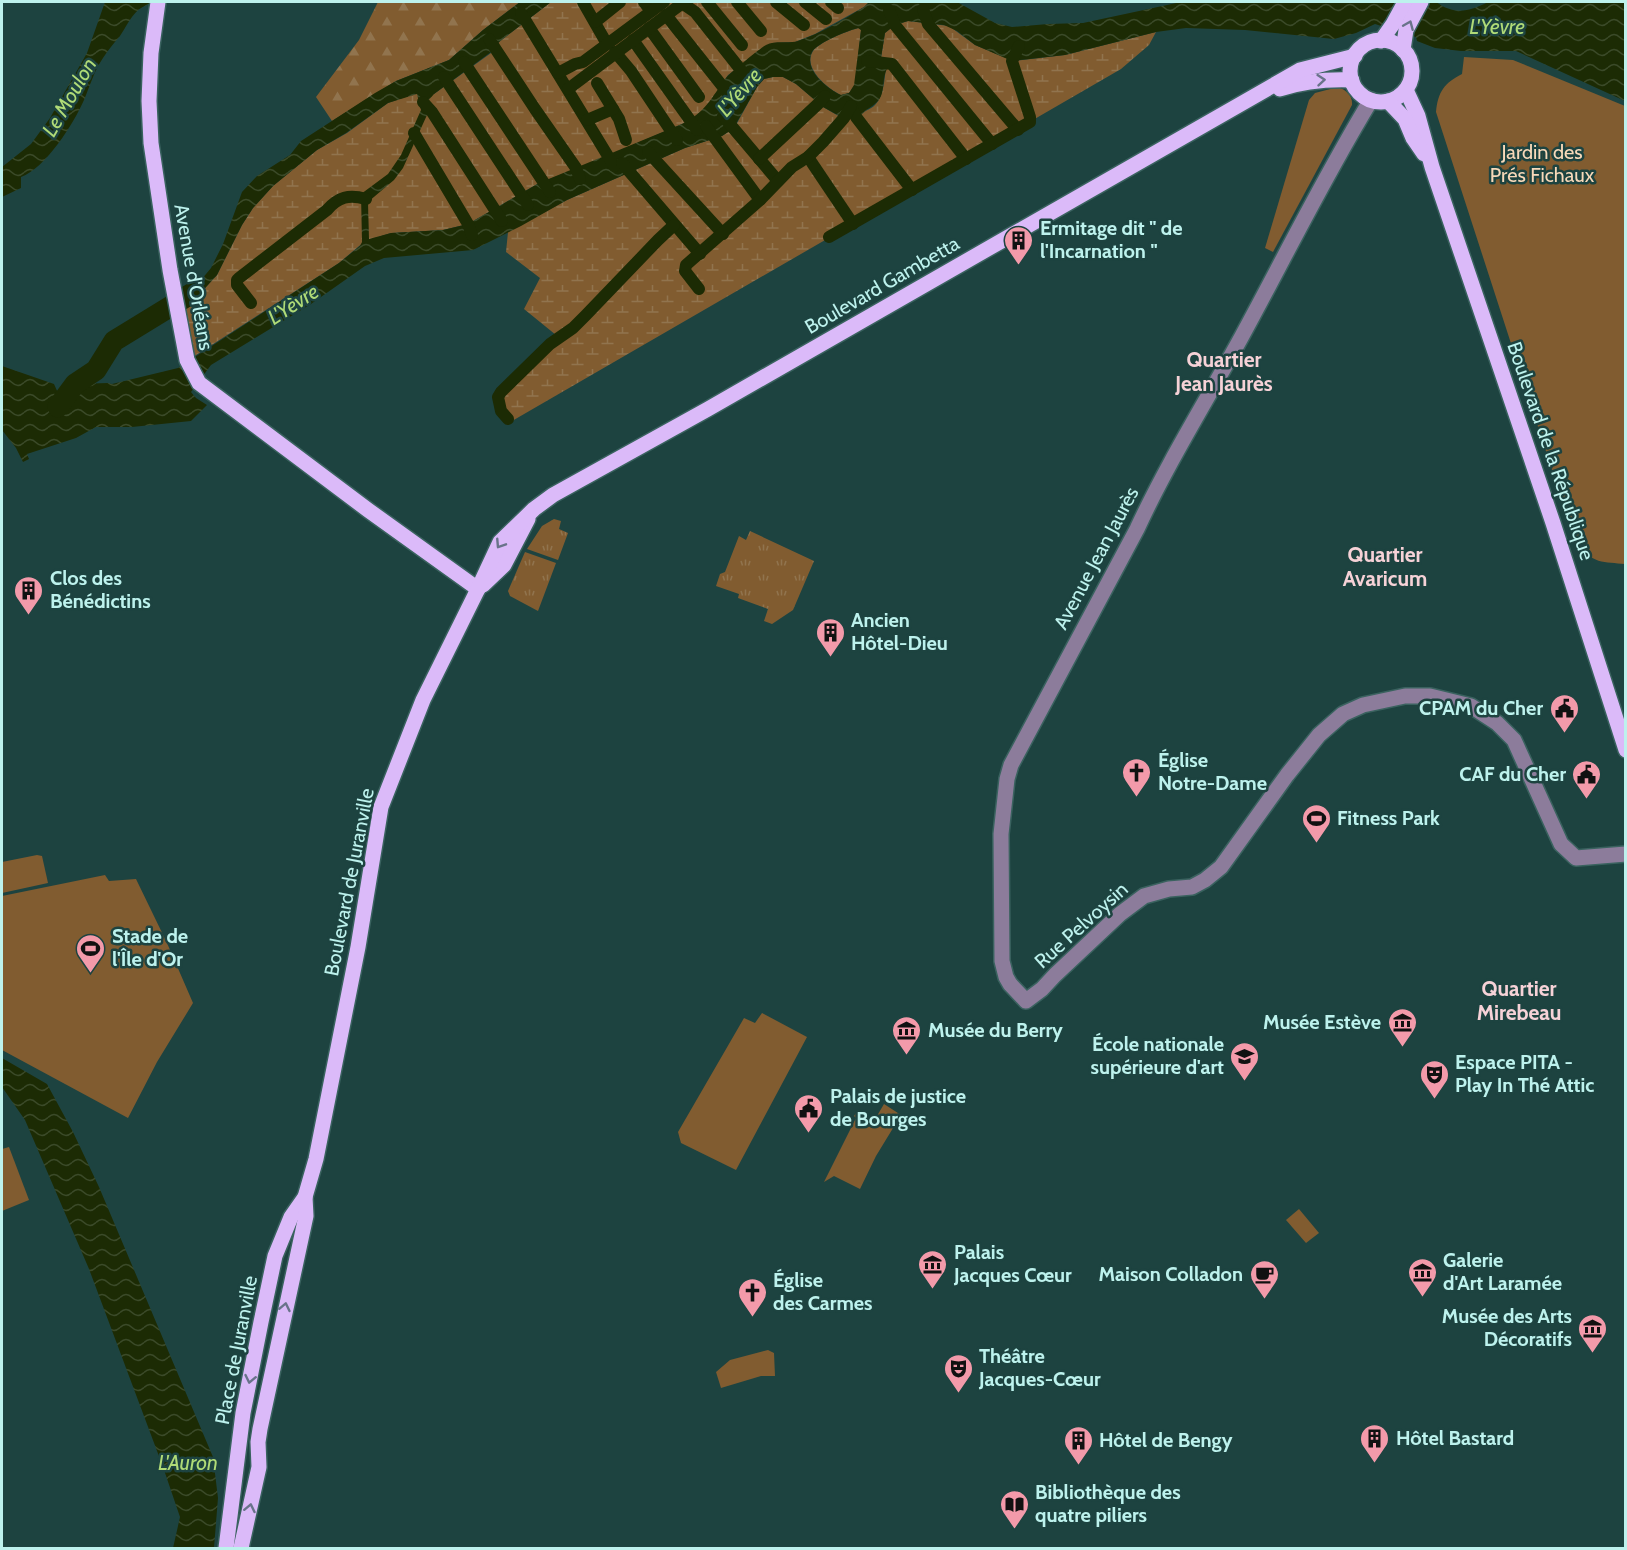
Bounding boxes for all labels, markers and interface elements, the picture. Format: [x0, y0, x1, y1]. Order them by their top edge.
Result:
water label: L'Yèvre [1469, 14, 1525, 39]
one-way arrow [1402, 20, 1414, 31]
water label: Le Moulon [37, 53, 101, 141]
water label: L'Yèvre [711, 63, 767, 121]
one-way arrow [1317, 74, 1326, 87]
park label: Jardin des Prés Fichaux [1490, 140, 1595, 187]
street label: Avenue d'Orléans [169, 202, 219, 352]
place label: Ermitage dit " de l'Incarnation " [1040, 216, 1183, 263]
building icon: Ermitage dit " de l'Incarnation " [1003, 224, 1035, 266]
street label: Boulevard Gambetta [801, 231, 964, 339]
water label: L'Yèvre [263, 278, 323, 330]
street label: Boulevard de la République [1502, 339, 1600, 563]
district label: Quartier Jean Jaurès [1174, 347, 1273, 396]
street label: Avenue Jean Jaurès [1048, 483, 1144, 633]
one-way arrow [496, 538, 507, 549]
district label: Quartier Avaricum [1343, 542, 1427, 591]
place label: Clos des Bénédictins [50, 566, 151, 613]
building icon: Clos des Bénédictins [13, 574, 45, 616]
place label: Ancien Hôtel-Dieu [851, 608, 948, 655]
building icon: Ancien Hôtel-Dieu [814, 616, 846, 658]
public building icon: CPAM du Cher [1548, 692, 1580, 734]
place label: CPAM du Cher [1419, 696, 1543, 720]
place label: Église Notre-Dame [1158, 748, 1267, 795]
church icon: Église Notre-Dame [1121, 756, 1153, 798]
public building icon: CAF du Cher [1571, 758, 1603, 800]
place label: CAF du Cher [1459, 762, 1566, 786]
street label: Boulevard de Juranville [319, 786, 379, 978]
sports icon: Fitness Park [1300, 802, 1332, 844]
place label: Fitness Park [1337, 806, 1440, 830]
street label: Rue Pelvoysin [1029, 877, 1133, 973]
place label: Stade de l'Île d'Or [112, 924, 188, 971]
sports icon: Stade de l'Île d'Or [75, 932, 107, 974]
district label: Quartier Mirebeau [1477, 976, 1561, 1025]
museum icon: Musée Estève [1386, 1006, 1418, 1048]
place label: Musée Estève [1263, 1010, 1381, 1034]
museum icon: Musée du Berry [891, 1014, 923, 1056]
place label: Musée du Berry [928, 1018, 1063, 1042]
place label: École nationale supérieure d'art [1090, 1032, 1224, 1079]
school or university icon: École nationale supérieure d'art [1229, 1040, 1261, 1082]
place label: Espace PITA - Play In Thé Attic [1455, 1050, 1594, 1097]
theatre icon: Espace PITA - Play In Thé Attic [1418, 1058, 1450, 1100]
place label: Palais de justice de Bourges [830, 1084, 966, 1131]
public building icon: Palais de justice de Bourges [793, 1092, 825, 1134]
place label: Palais Jacques Cœur [953, 1240, 1072, 1287]
museum icon: Palais Jacques Cœur [917, 1248, 949, 1290]
place label: Galerie d'Art Laramée [1443, 1248, 1562, 1295]
museum icon: Galerie d'Art Laramée [1406, 1256, 1438, 1298]
cafe icon: Maison Colladon [1248, 1258, 1280, 1300]
place label: Maison Colladon [1099, 1262, 1243, 1286]
place label: Église des Carmes [773, 1268, 873, 1315]
street label: Place de Juranville [210, 1274, 262, 1426]
church icon: Église des Carmes [736, 1276, 768, 1318]
one-way arrow [278, 1302, 291, 1312]
place label: Musée des Arts Décoratifs [1442, 1304, 1572, 1351]
museum icon: Musée des Arts Décoratifs [1577, 1312, 1609, 1354]
place label: Théâtre Jacques-Cœur [978, 1344, 1101, 1391]
theatre icon: Théâtre Jacques-Cœur [942, 1352, 974, 1394]
one-way arrow [244, 1374, 257, 1384]
building icon: Hôtel Bastard [1359, 1422, 1391, 1464]
building icon: Hôtel de Bengy [1062, 1424, 1094, 1466]
place label: Hôtel Bastard [1396, 1426, 1514, 1450]
place label: Hôtel de Bengy [1099, 1428, 1233, 1452]
water label: L'Auron [158, 1450, 218, 1475]
place label: Bibliothèque des quatre piliers [1035, 1480, 1181, 1527]
library icon: Bibliothèque des quatre piliers [998, 1488, 1030, 1530]
one-way arrow [243, 1503, 256, 1513]

